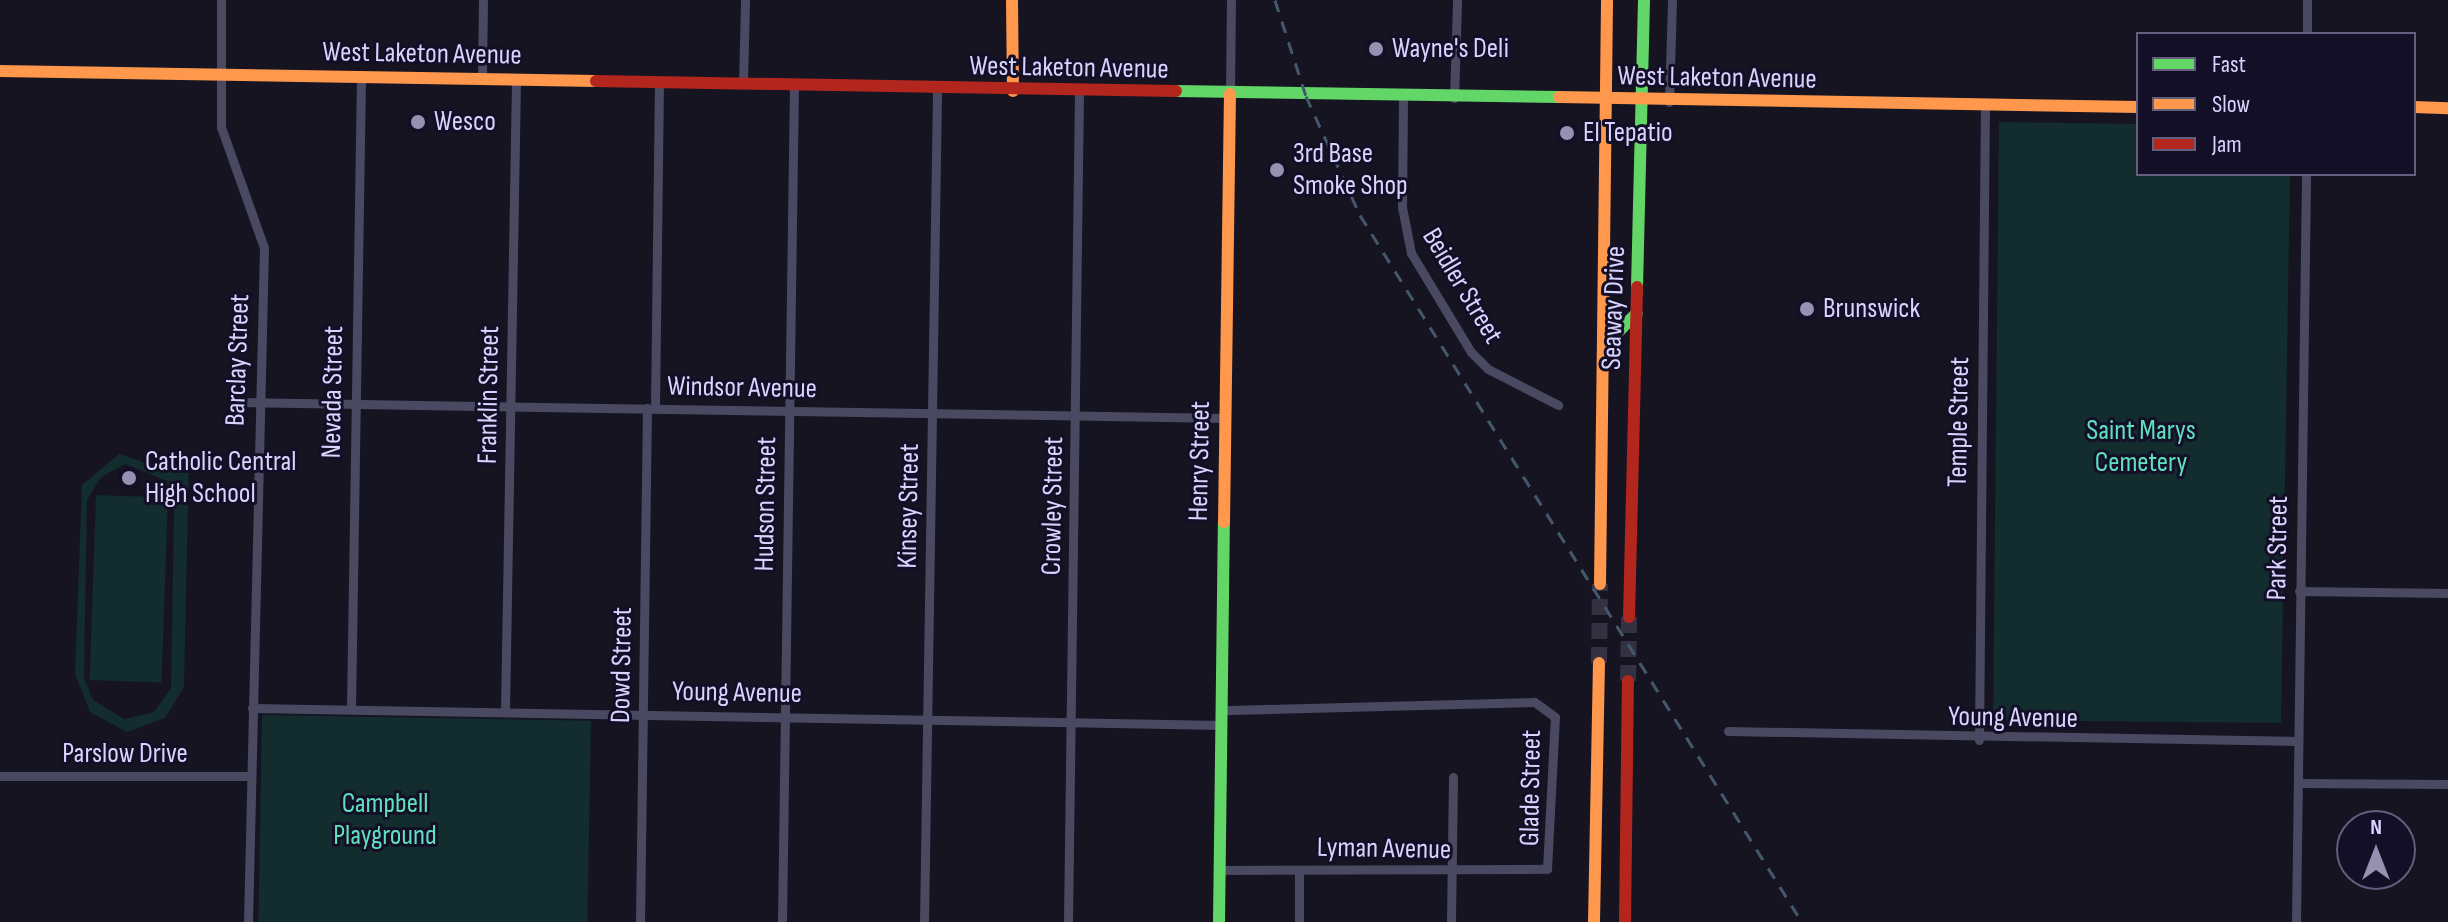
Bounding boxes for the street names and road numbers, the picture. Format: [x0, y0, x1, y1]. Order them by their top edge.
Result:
street label: West Laketon Avenue [322, 35, 522, 73]
street label: West Laketon Avenue [969, 49, 1169, 87]
street label: West Laketon Avenue [1617, 59, 1817, 97]
street label: Beidler Street [1414, 222, 1510, 350]
street label: Seaway Drive [1595, 245, 1633, 371]
street label: Barclay Street [219, 293, 257, 427]
street label: Nevada Street [315, 325, 351, 459]
street label: Franklin Street [471, 326, 507, 464]
street label: Temple Street [1941, 357, 1977, 487]
street label: Windsor Avenue [667, 370, 817, 406]
street label: Henry Street [1182, 401, 1218, 521]
street label: Hudson Street [748, 436, 784, 572]
street label: Crowley Street [1035, 436, 1071, 576]
street label: Kinsey Street [891, 443, 927, 569]
street label: Park Street [2260, 495, 2296, 601]
street label: Dowd Street [604, 607, 640, 723]
street label: Young Avenue [672, 675, 802, 711]
street label: Young Avenue [1948, 700, 2078, 736]
street label: Glade Street [1513, 729, 1549, 847]
street label: Parslow Drive [62, 737, 188, 771]
street label: Lyman Avenue [1317, 831, 1451, 867]

